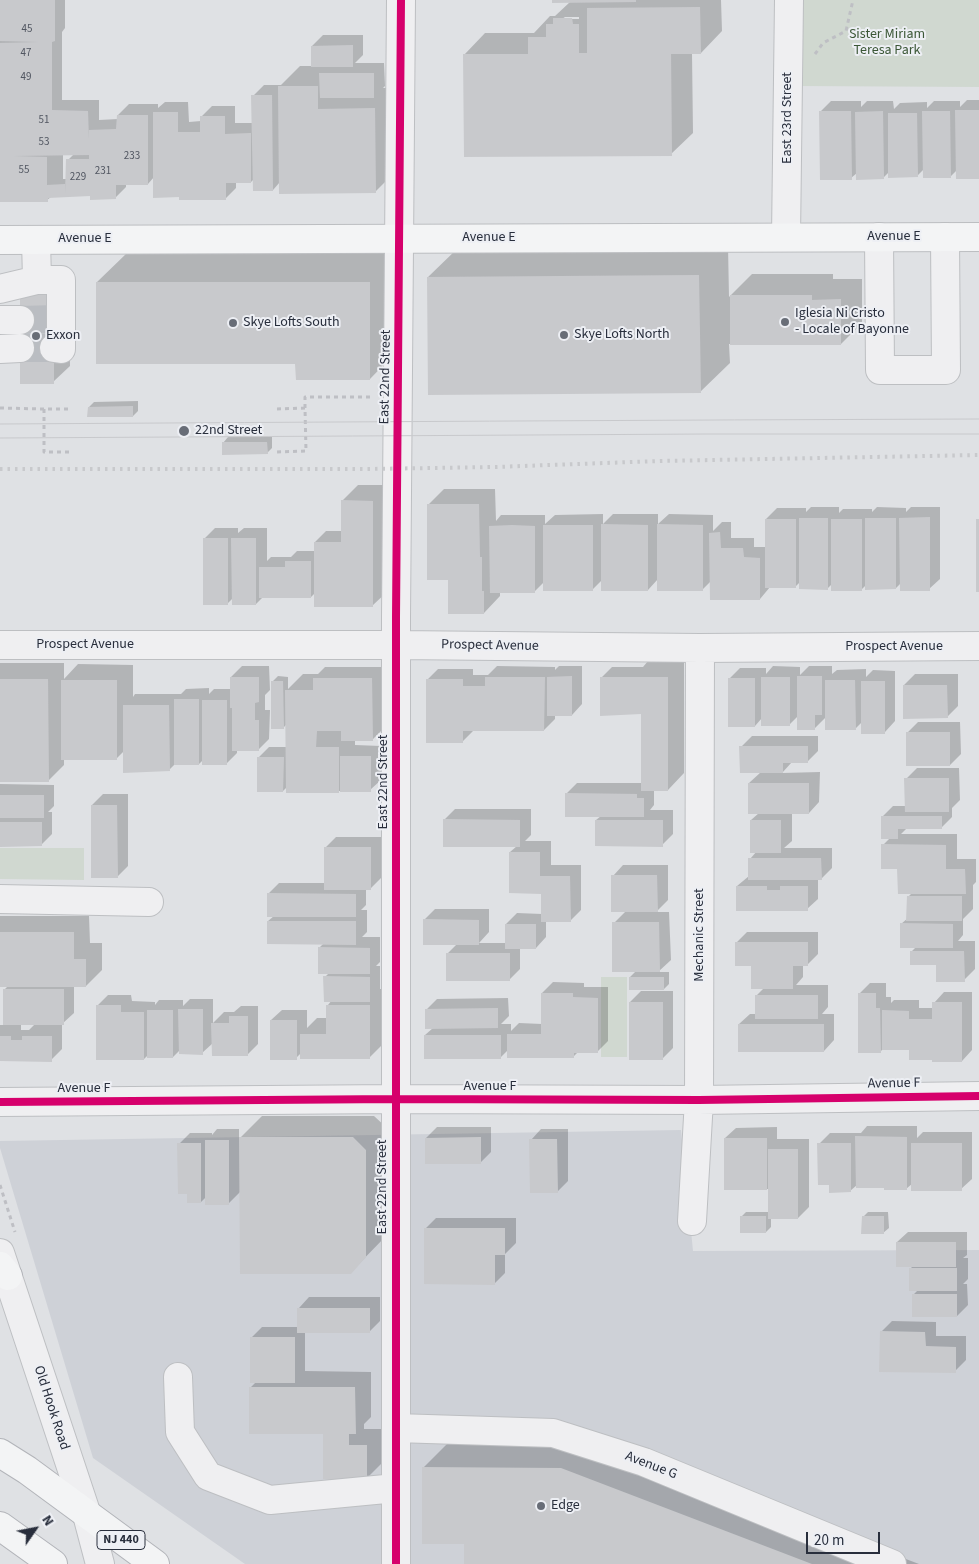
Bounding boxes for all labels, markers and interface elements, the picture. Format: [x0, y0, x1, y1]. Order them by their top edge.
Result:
house number: 45 [22, 23, 32, 37]
park label: Sister Miriam Teresa Park [849, 27, 925, 59]
house number: 47 [21, 47, 31, 61]
house number: 49 [21, 71, 31, 85]
street label: East 23rd Street [780, 72, 796, 164]
house number: 51 [39, 114, 49, 128]
house number: 53 [39, 136, 49, 150]
house number: 233 [124, 150, 140, 164]
house number: 55 [19, 164, 29, 178]
house number: 231 [95, 165, 111, 179]
house number: 229 [70, 171, 86, 185]
street label: Avenue E [867, 229, 921, 245]
street label: Avenue E [462, 230, 516, 246]
street label: Avenue E [58, 231, 112, 247]
place label: Iglesia Ni Cristo - Locale of Bayonne [795, 306, 909, 338]
place label: Skye Lofts South [243, 315, 340, 331]
marker: Iglesia Ni Cristo - Locale of Bayonne [779, 316, 791, 328]
marker: Skye Lofts South [227, 317, 239, 329]
place label: Skye Lofts North [574, 327, 670, 343]
place label: Exxon [46, 328, 80, 344]
street label: East 22nd Street [377, 329, 395, 425]
marker: Skye Lofts North [558, 329, 570, 341]
marker: Exxon [30, 330, 42, 342]
place label: 22nd Street [195, 423, 262, 439]
marker: 22nd Street [177, 424, 191, 438]
street label: Prospect Avenue [36, 637, 134, 653]
street label: Prospect Avenue [441, 637, 539, 655]
street label: Prospect Avenue [845, 639, 943, 655]
street label: East 22nd Street [376, 735, 392, 829]
street label: Mechanic Street [692, 888, 708, 982]
street label: Avenue F [867, 1075, 921, 1093]
street label: Avenue F [464, 1079, 516, 1095]
street label: Avenue F [58, 1081, 110, 1097]
street label: East 22nd Street [375, 1140, 391, 1234]
street label: Old Hook Road [29, 1364, 73, 1452]
street label: Avenue G [623, 1448, 679, 1484]
place label: Edge [551, 1498, 580, 1514]
marker: Edge [535, 1500, 547, 1512]
north arrow [10, 1504, 60, 1554]
text: N [37, 1511, 59, 1530]
scale bar [809, 1522, 883, 1554]
road number: NJ 440 [97, 1530, 145, 1550]
text: 20 m [814, 1530, 844, 1551]

